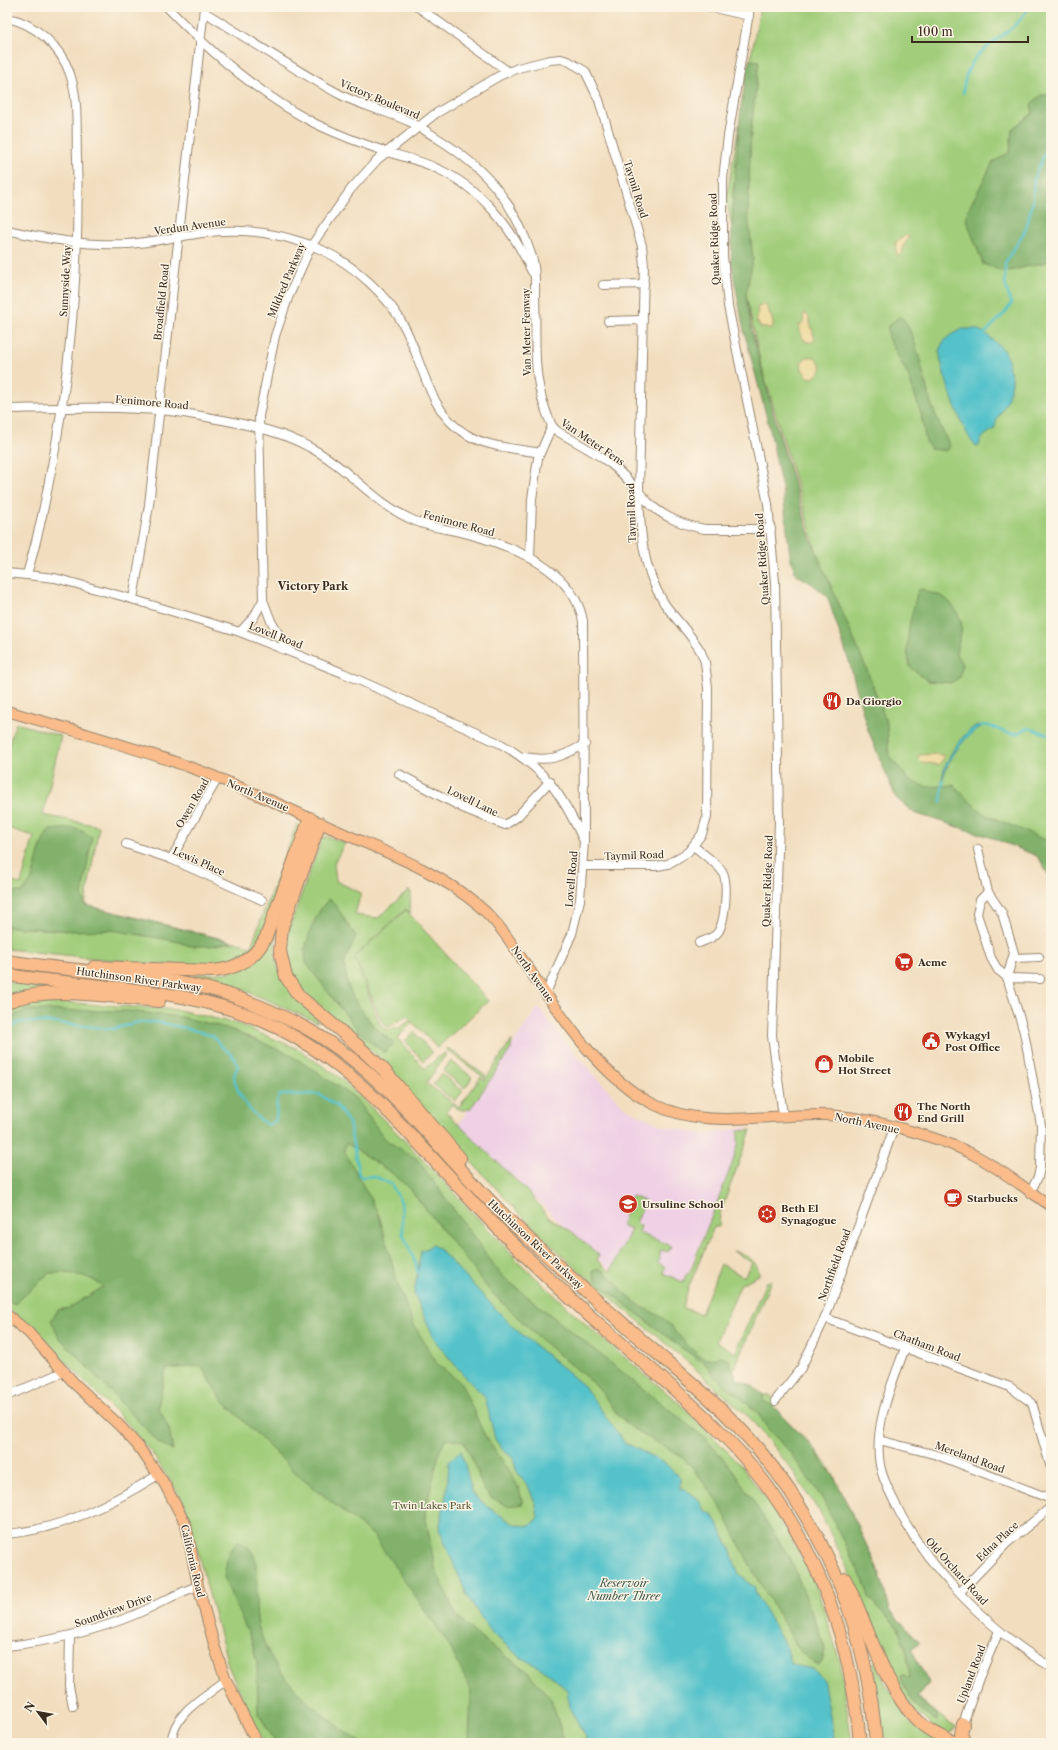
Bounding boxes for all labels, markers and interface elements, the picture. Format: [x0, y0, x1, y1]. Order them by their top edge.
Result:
scale bar [912, 18, 1028, 44]
text: 100 m [918, 24, 953, 39]
street label: Victory Boulevard [337, 76, 422, 122]
street label: Taymil Road [621, 159, 650, 220]
street label: Quaker Ridge Road [706, 193, 723, 285]
street label: Verdun Avenue [152, 215, 227, 238]
street label: Mildred Parkway [265, 240, 308, 320]
street label: Sunnyside Way [57, 244, 74, 317]
street label: Broadfield Road [151, 263, 172, 341]
street label: Van Meter Fenway [519, 287, 534, 377]
street label: Fenimore Road [115, 393, 189, 412]
street label: Van Meter Fens [558, 416, 627, 469]
street label: Taymil Road [624, 483, 639, 543]
street label: Fenimore Road [422, 508, 496, 539]
street label: Quaker Ridge Road [753, 513, 772, 605]
district label: Victory Park [277, 579, 349, 593]
street label: Lovell Road [247, 619, 305, 652]
restaurant icon: Da Giorgio [821, 690, 843, 712]
place label: Da Giorgio [846, 695, 902, 708]
street label: Owen Road [173, 776, 212, 831]
street label: North Avenue [225, 777, 291, 814]
street label: Lovell Lane [445, 783, 501, 820]
street label: Quaker Ridge Road [759, 835, 776, 927]
street label: Lewis Place [171, 844, 227, 879]
street label: Taymil Road [604, 848, 664, 863]
street label: Lovell Road [563, 850, 580, 908]
street label: North Avenue [508, 944, 557, 1005]
supermarket icon: Acme [893, 951, 915, 973]
place label: Acme [917, 956, 947, 969]
street label: Hutchinson River Parkway [76, 964, 203, 995]
place label: Wykagyl Post Office [944, 1029, 1000, 1054]
public building icon: Wykagyl Post Office [920, 1030, 942, 1052]
place label: Mobile Hot Street [838, 1052, 891, 1077]
shop icon: Mobile Hot Street [813, 1053, 835, 1075]
place label: The North End Grill [917, 1100, 971, 1125]
restaurant icon: The North End Grill [892, 1101, 914, 1123]
street label: North Avenue [833, 1110, 901, 1137]
cafe icon: Starbucks [942, 1187, 964, 1209]
place label: Starbucks [967, 1192, 1018, 1205]
school or university icon: Ursuline School [617, 1193, 639, 1215]
street label: Hutchinson River Parkway [485, 1197, 587, 1292]
place label: Ursuline School [642, 1198, 724, 1211]
place label: Beth El Synagogue [781, 1202, 837, 1227]
synagogue icon: Beth El Synagogue [756, 1203, 778, 1225]
street label: Northfield Road [815, 1227, 854, 1303]
street label: Chatham Road [891, 1327, 962, 1364]
street label: Mereland Road [933, 1439, 1006, 1476]
park label: Twin Lakes Park [393, 1499, 473, 1512]
street label: Edna Place [974, 1518, 1021, 1564]
street label: California Road [178, 1523, 207, 1599]
street label: Old Orchard Road [923, 1535, 990, 1608]
water label: Reservoir Number Three [587, 1576, 661, 1603]
street label: Soundview Drive [73, 1590, 154, 1630]
street label: Upland Road [954, 1643, 989, 1705]
north arrow [18, 1692, 58, 1732]
text: N [21, 1699, 38, 1714]

